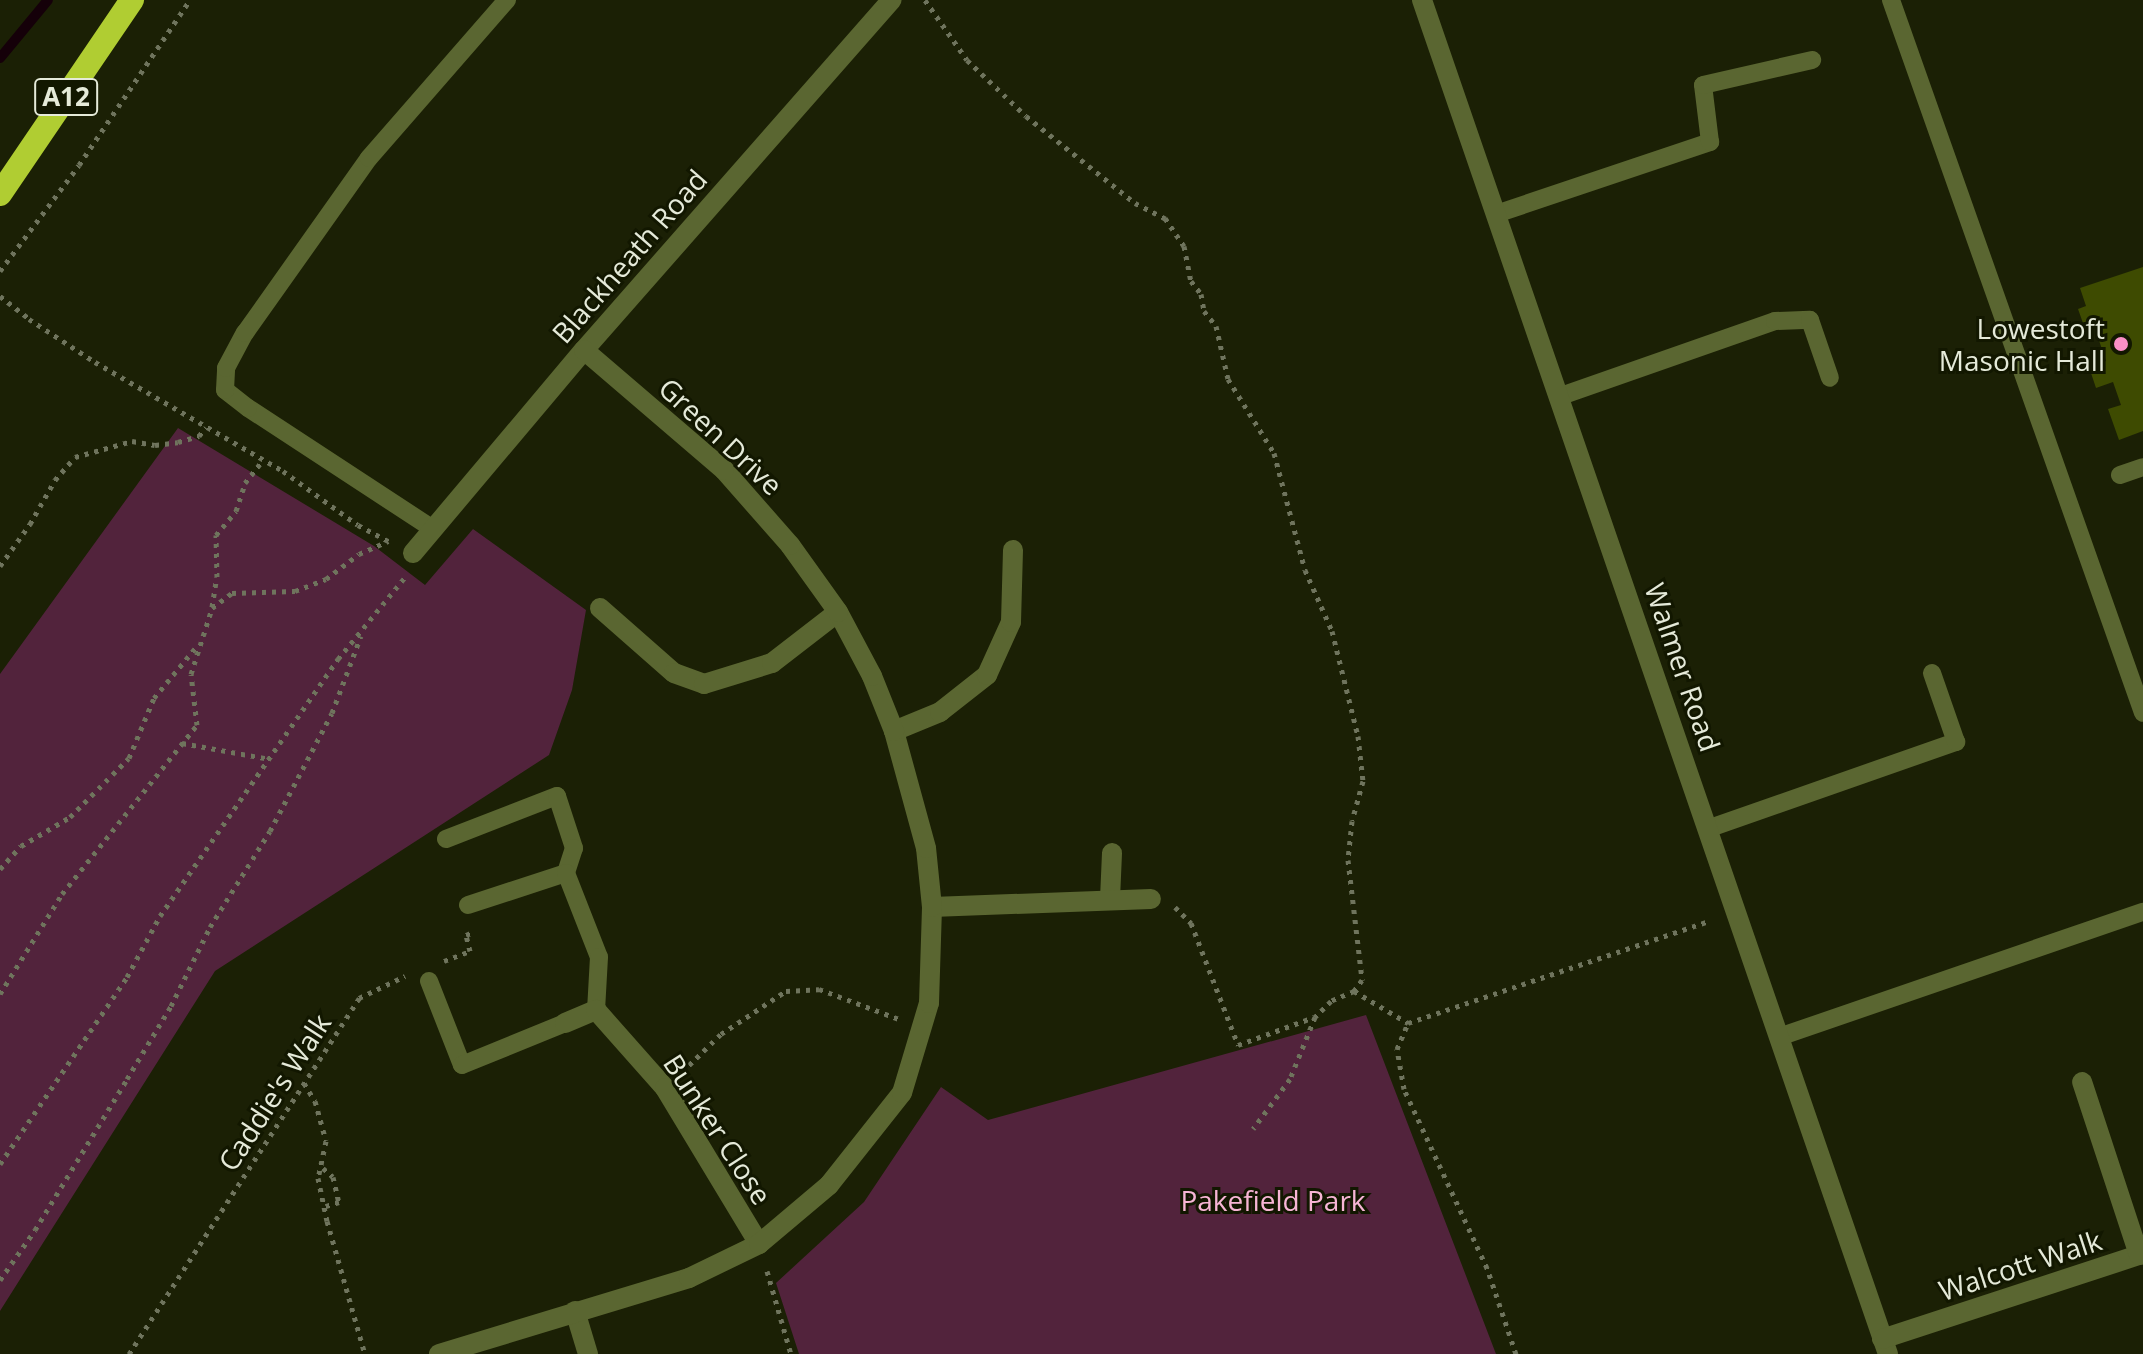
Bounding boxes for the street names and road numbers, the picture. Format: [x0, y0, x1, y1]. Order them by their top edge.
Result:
road number: A12 [34, 75, 98, 119]
street label: Blackheath Road [545, 163, 713, 349]
street label: Green Drive [652, 370, 790, 502]
street label: Walmer Road [1639, 578, 1727, 756]
street label: Caddie's Walk [211, 1007, 337, 1177]
street label: Bunker Close [657, 1048, 779, 1210]
street label: Walcott Walk [1934, 1223, 2106, 1307]

